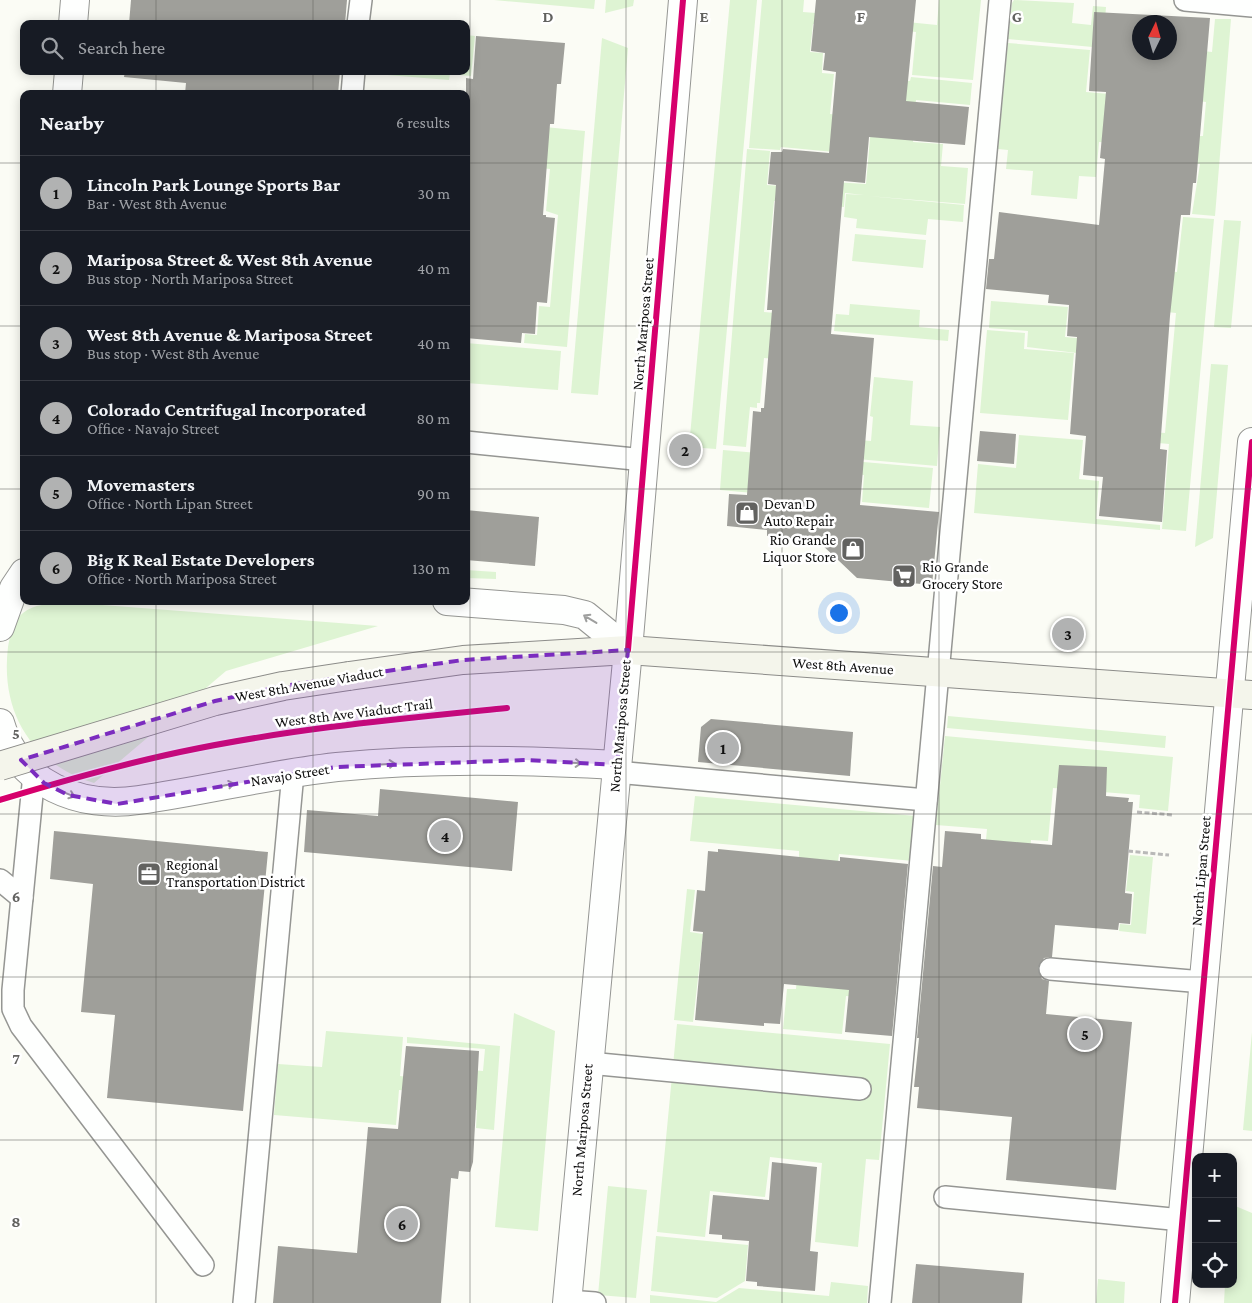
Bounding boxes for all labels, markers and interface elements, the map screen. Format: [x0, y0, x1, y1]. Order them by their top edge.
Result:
text: D [542, 8, 554, 25]
text: E [699, 8, 709, 25]
text: F [857, 8, 866, 25]
text: G [1012, 8, 1022, 25]
north arrow [1132, 15, 1177, 60]
search box [20, 20, 470, 75]
icon: search [38, 34, 66, 62]
text: Search here [78, 37, 165, 58]
text: Nearby [40, 111, 104, 135]
text: 6 results [396, 114, 450, 131]
text: Lincoln Park Lounge Sports Bar [87, 174, 340, 195]
text: 1 [53, 185, 59, 202]
text: 30 m [418, 185, 450, 202]
text: Bar · West 8th Avenue [87, 195, 227, 212]
text: Mariposa Street & West 8th Avenue [87, 249, 372, 270]
street label: North Mariposa Street [629, 256, 658, 391]
text: 2 [52, 260, 60, 277]
text: 40 m [417, 260, 450, 277]
text: Bus stop · North Mariposa Street [87, 270, 293, 287]
text: West 8th Avenue & Mariposa Street [87, 324, 372, 345]
text: 3 [52, 335, 60, 352]
text: 40 m [417, 335, 450, 352]
text: Bus stop · West 8th Avenue [87, 345, 259, 362]
text: Colorado Centrifugal Incorporated [87, 399, 366, 420]
text: 4 [52, 410, 60, 427]
text: 80 m [416, 410, 450, 427]
text: Office · Navajo Street [87, 420, 219, 437]
pin: 2 [669, 431, 701, 469]
text: Movemasters [87, 474, 195, 495]
text: 5 [52, 485, 60, 502]
text: 90 m [417, 485, 450, 502]
text: Office · North Lipan Street [87, 495, 252, 512]
place label: Devan D Auto Repair [764, 496, 835, 530]
shop icon: Devan D Auto Repair [734, 500, 760, 526]
place label: Rio Grande Liquor Store [762, 532, 836, 566]
shop icon: Rio Grande Liquor Store [840, 536, 866, 562]
text: Big K Real Estate Developers [87, 549, 314, 570]
place label: Rio Grande Grocery Store [922, 559, 1003, 593]
text: 6 [52, 560, 60, 577]
text: 130 m [412, 560, 450, 577]
supermarket icon: Rio Grande Grocery Store [891, 563, 917, 589]
text: Office · North Mariposa Street [87, 570, 276, 587]
your location [826, 600, 852, 626]
one-way arrow [584, 613, 598, 623]
pin: 3 [1052, 615, 1084, 653]
street label: West 8th Avenue [792, 654, 895, 678]
street label: North Mariposa Street [606, 658, 635, 793]
street label: West 8th Avenue Viaduct [234, 663, 385, 705]
street label: West 8th Ave Viaduct Trail [274, 695, 434, 731]
text: 5 [12, 725, 20, 742]
pin: 1 [707, 729, 739, 767]
one-way arrow [380, 759, 396, 768]
one-way arrow [566, 759, 582, 768]
street label: Navajo Street [250, 761, 332, 790]
one-way arrow [219, 780, 235, 790]
one-way arrow [60, 789, 75, 799]
street label: North Lipan Street [1188, 814, 1215, 927]
pin: 4 [429, 817, 461, 855]
place label: Regional Transportation District [166, 857, 306, 891]
office icon: Regional Transportation District [136, 861, 162, 887]
text: 6 [12, 888, 20, 905]
pin: 5 [1069, 1015, 1101, 1053]
text: 7 [12, 1050, 20, 1067]
street label: North Mariposa Street [568, 1062, 597, 1197]
map controls [1192, 1153, 1237, 1288]
button: + [1192, 1153, 1237, 1198]
button: − [1192, 1198, 1237, 1243]
pin: 6 [386, 1205, 418, 1243]
text: 8 [11, 1213, 21, 1230]
button: locate [1192, 1243, 1237, 1288]

